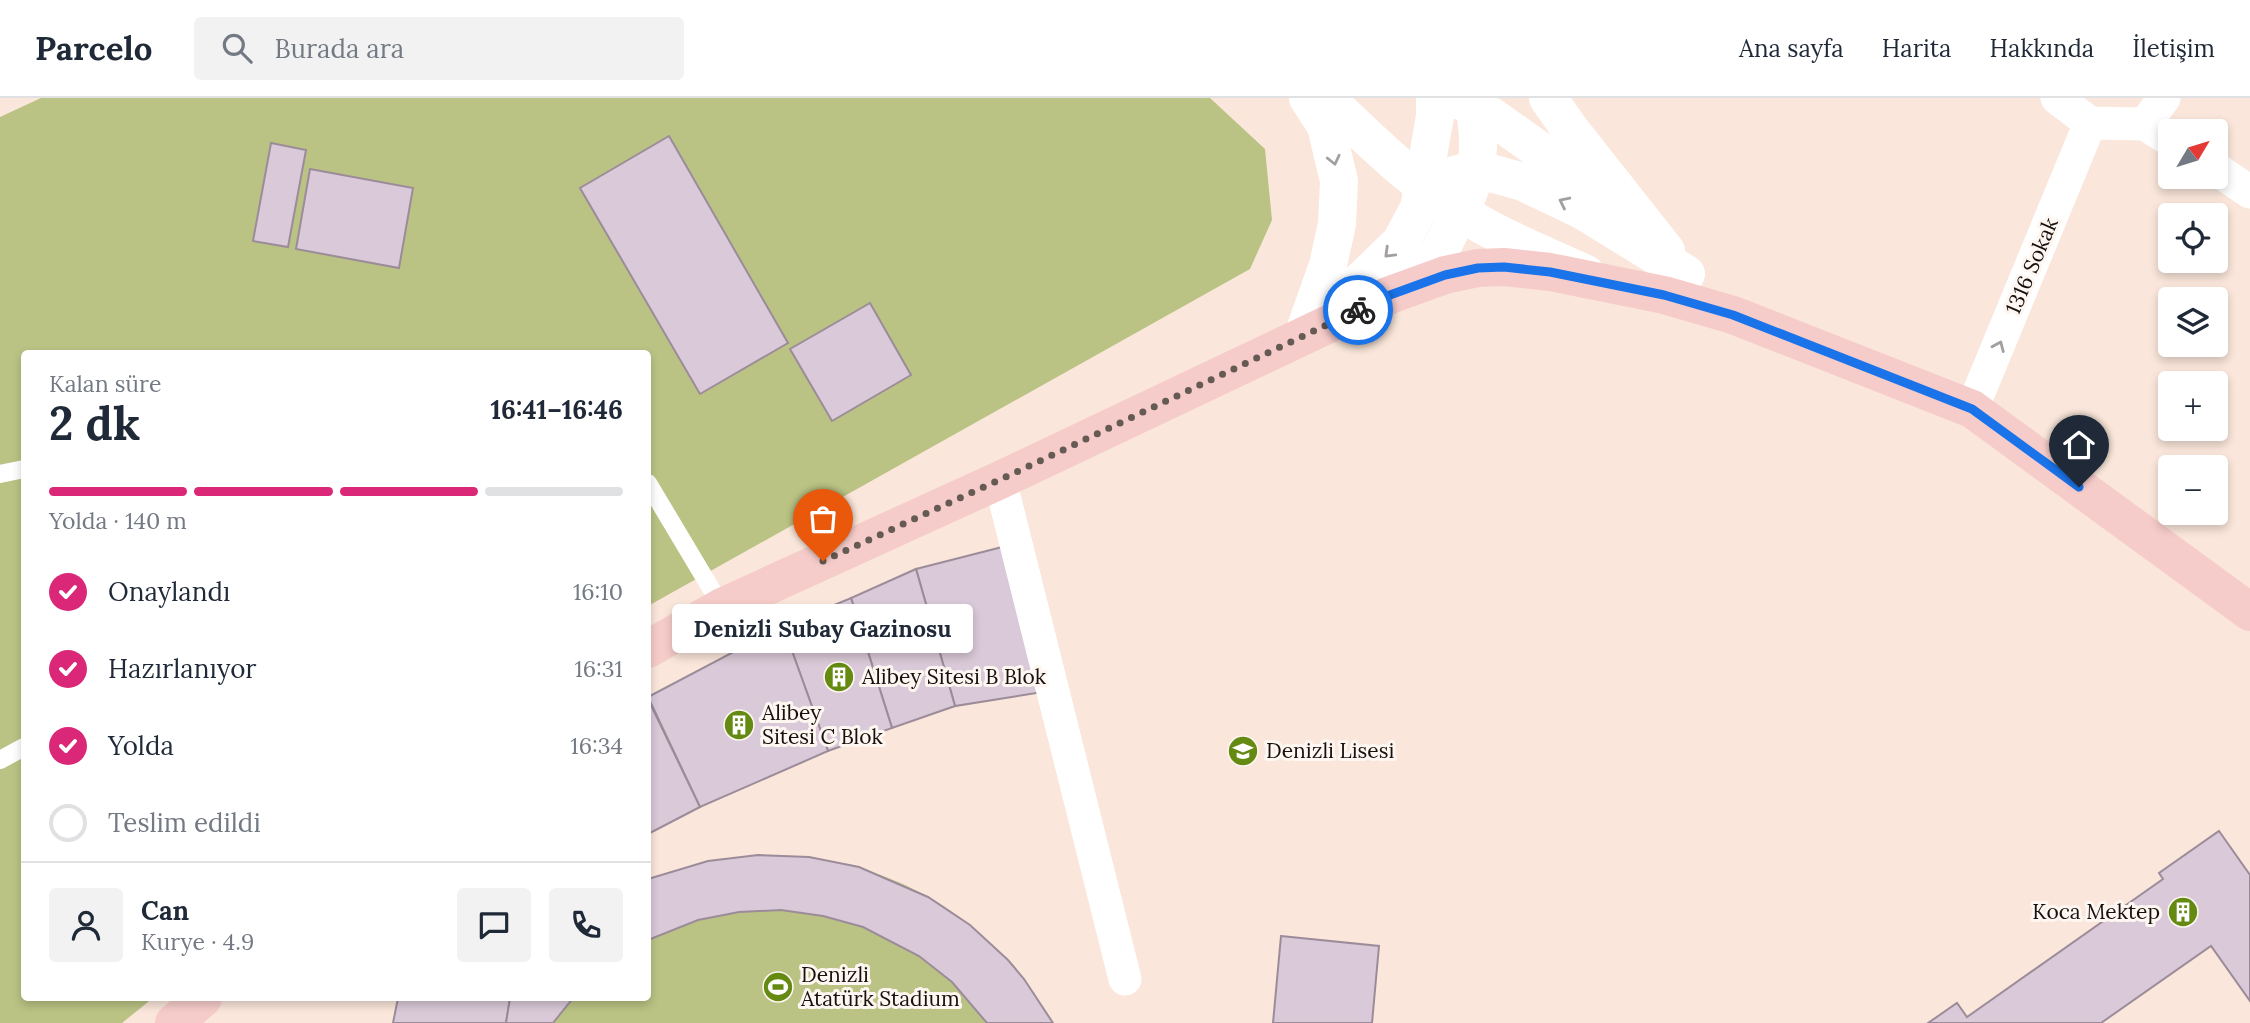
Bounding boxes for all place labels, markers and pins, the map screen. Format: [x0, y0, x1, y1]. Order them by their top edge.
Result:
pin [2049, 415, 2109, 487]
pin [793, 489, 853, 561]
callout: Denizli Subay Gazinosu [672, 603, 973, 652]
building icon: Alibey Sitesi B Blok [822, 660, 856, 694]
place label: Alibey Sitesi B Blok [861, 663, 1047, 690]
place label: Alibey Sitesi C Blok [761, 699, 884, 750]
building icon: Alibey Sitesi C Blok [722, 708, 756, 742]
school or university icon: Denizli Lisesi [1226, 734, 1260, 768]
place label: Denizli Lisesi [1266, 737, 1394, 764]
building icon: Koca Mektep [2166, 895, 2200, 929]
place label: Koca Mektep [2032, 898, 2160, 925]
place label: Denizli Atatürk Stadium [800, 961, 960, 1012]
sports icon: Denizli Atatürk Stadium [761, 970, 795, 1004]

